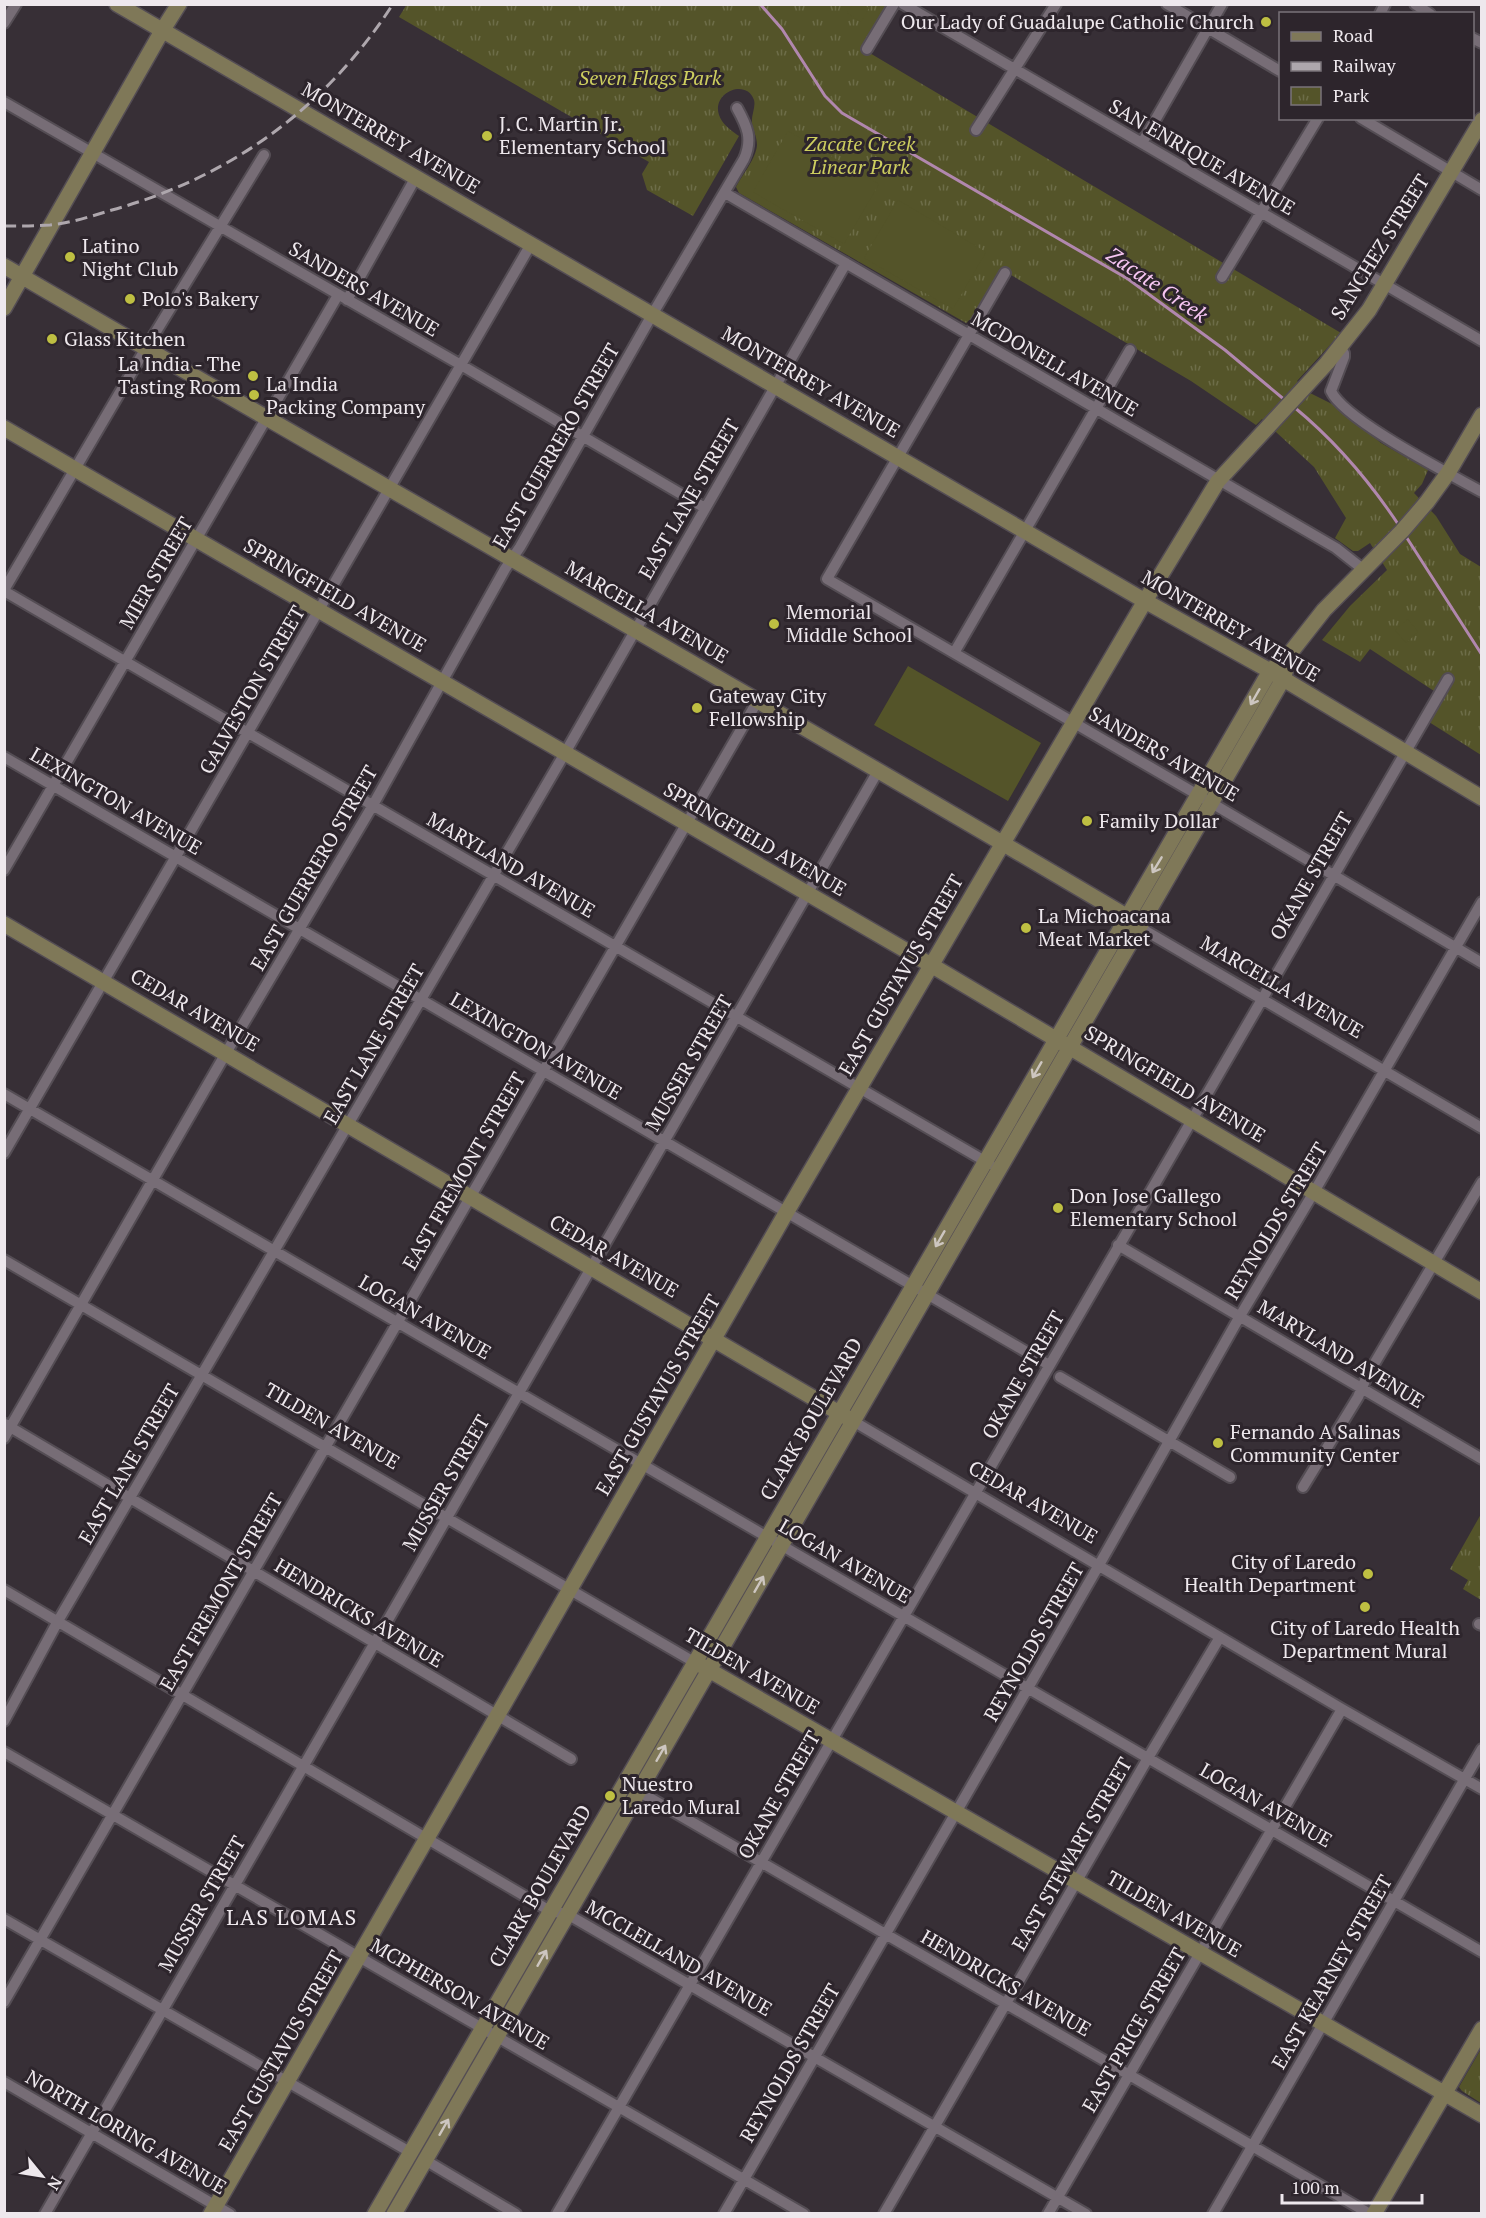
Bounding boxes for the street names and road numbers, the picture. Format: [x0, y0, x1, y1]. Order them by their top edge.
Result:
street label: MONTERREY AVENUE [297, 75, 485, 200]
street label: SAN ENRIQUE AVENUE [1104, 92, 1300, 221]
street label: SANCHEZ STREET [1324, 169, 1435, 325]
street label: SANDERS AVENUE [284, 235, 444, 343]
street label: MCDONELL AVENUE [967, 305, 1144, 422]
street label: MONTERREY AVENUE [717, 319, 905, 444]
street label: EAST GUERRERO STREET [486, 338, 625, 553]
street label: EAST LANE STREET [632, 414, 745, 584]
street label: MIER STREET [113, 512, 199, 634]
street label: SPRINGFIELD AVENUE [239, 531, 431, 658]
street label: MARCELLA AVENUE [561, 554, 734, 669]
street label: MONTERREY AVENUE [1137, 563, 1325, 688]
street label: GALVESTON STREET [192, 601, 311, 779]
street label: SANDERS AVENUE [1084, 700, 1244, 808]
street label: LEXINGTON AVENUE [26, 740, 207, 861]
street label: EAST GUERRERO STREET [244, 760, 383, 975]
street label: SPRINGFIELD AVENUE [659, 775, 851, 902]
street label: MARYLAND AVENUE [422, 805, 600, 924]
street label: OKANE STREET [1263, 807, 1358, 945]
street label: EAST GUSTAVUS STREET [832, 869, 969, 1080]
street label: MARCELLA AVENUE [1196, 929, 1369, 1044]
street label: EAST LANE STREET [317, 959, 430, 1129]
street label: CEDAR AVENUE [126, 962, 265, 1058]
street label: LEXINGTON AVENUE [446, 985, 627, 1106]
street label: MUSSER STREET [639, 990, 739, 1136]
street label: SPRINGFIELD AVENUE [1080, 1019, 1271, 1148]
street label: EAST FREMONT STREET [396, 1067, 531, 1275]
street label: REYNOLDS STREET [1218, 1137, 1333, 1304]
street label: CEDAR AVENUE [545, 1208, 684, 1304]
street label: LOGAN AVENUE [354, 1268, 496, 1365]
street label: EAST GUSTAVUS STREET [589, 1289, 726, 1500]
street label: MARYLAND AVENUE [1253, 1293, 1430, 1414]
street label: OKANE STREET [975, 1306, 1070, 1444]
street label: CLARK BOULEVARD [753, 1333, 868, 1505]
street label: TILDEN AVENUE [260, 1376, 405, 1475]
street label: EAST LANE STREET [72, 1379, 185, 1549]
street label: MUSSER STREET [396, 1410, 496, 1556]
street label: CEDAR AVENUE [964, 1454, 1103, 1550]
street label: EAST FREMONT STREET [153, 1488, 288, 1696]
street label: LOGAN AVENUE [774, 1512, 916, 1609]
street label: HENDRICKS AVENUE [270, 1551, 449, 1674]
street label: REYNOLDS STREET [977, 1558, 1090, 1726]
street label: TILDEN AVENUE [680, 1621, 825, 1720]
street label: OKANE STREET [731, 1726, 826, 1864]
street label: EAST STEWART STREET [1005, 1752, 1138, 1955]
street label: LOGAN AVENUE [1195, 1756, 1337, 1853]
street label: CLARK BOULEVARD [482, 1800, 597, 1972]
street label: MUSSER STREET [152, 1831, 252, 1977]
street label: TILDEN AVENUE [1102, 1864, 1247, 1963]
street label: EAST KEARNEY STREET [1265, 1870, 1398, 2074]
street label: MCCLELLAND AVENUE [581, 1893, 777, 2022]
street label: HENDRICKS AVENUE [916, 1923, 1096, 2042]
street label: MCPHERSON AVENUE [366, 1931, 555, 2056]
street label: EAST PRICE STREET [1075, 1943, 1192, 2117]
street label: EAST GUSTAVUS STREET [212, 1945, 349, 2156]
street label: REYNOLDS STREET [733, 1979, 846, 2147]
street label: NORTH LORING AVENUE [21, 2065, 231, 2199]

